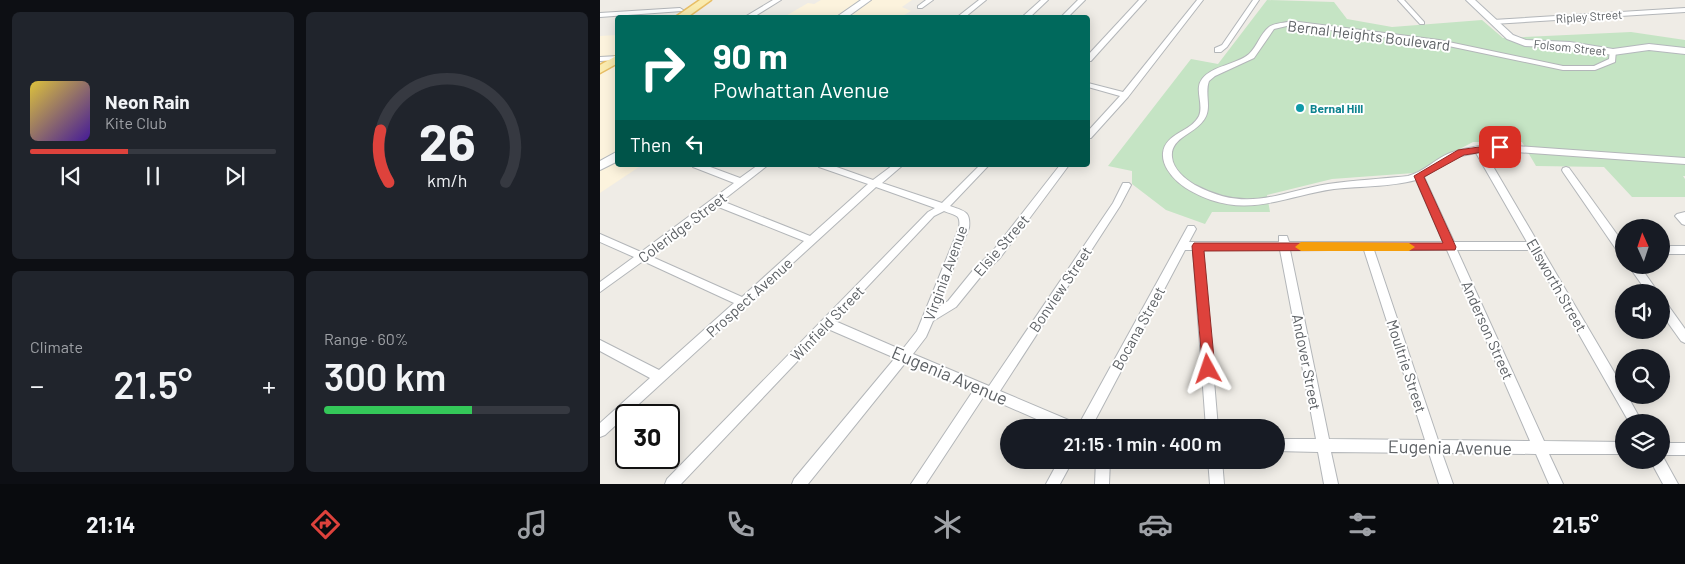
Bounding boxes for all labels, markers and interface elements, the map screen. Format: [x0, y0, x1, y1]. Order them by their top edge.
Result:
street label: Ripley Street [1555, 7, 1623, 25]
street label: Bernal Heights Boulevard [1287, 16, 1451, 54]
text: 90 m [713, 34, 788, 76]
icon: right [630, 35, 695, 100]
street label: Folsom Street [1533, 36, 1607, 58]
text: Powhattan Avenue [713, 76, 890, 102]
text: Neon Rain [105, 90, 190, 113]
place label: Bernal Hill [1310, 101, 1363, 115]
marker: Bernal Hill [1294, 102, 1306, 114]
text: 26 [418, 109, 476, 171]
text: Kite Club [105, 113, 167, 132]
pin [1479, 126, 1521, 168]
icon: left [681, 130, 709, 158]
text: Then [630, 133, 671, 156]
icon: arrive [1486, 133, 1514, 161]
icon: previous [57, 162, 85, 190]
icon: pause [139, 162, 167, 190]
icon: next [221, 162, 249, 190]
text: km/h [427, 169, 467, 191]
street label: Coleridge Street [634, 188, 730, 266]
street label: Elsie Street [969, 211, 1033, 279]
north arrow [1615, 219, 1670, 274]
map controls [1615, 219, 1670, 469]
street label: Virginia Avenue [919, 223, 971, 323]
street label: Ellsworth Street [1523, 235, 1591, 335]
street label: Bonview Street [1025, 243, 1095, 335]
street label: Prospect Avenue [702, 254, 796, 340]
street label: Anderson Street [1458, 278, 1518, 382]
street label: Winfield Street [787, 282, 867, 364]
street label: Bocana Street [1108, 283, 1168, 373]
button: sound [1615, 284, 1670, 339]
street label: Andover Street [1289, 312, 1325, 412]
street label: Moultrie Street [1383, 317, 1431, 415]
text: Range · 60% [324, 329, 408, 348]
text: Climate [30, 337, 83, 356]
street label: Eugenia Avenue [889, 341, 1011, 409]
position arrow [1181, 342, 1233, 394]
button: search [1615, 349, 1670, 404]
text: 300 km [324, 353, 446, 399]
text: 21.5° [114, 361, 192, 407]
text: − [30, 368, 44, 402]
text: + [262, 368, 276, 402]
speed limit sign: 30 [615, 404, 680, 469]
button: layers [1615, 414, 1670, 469]
text: 21:15 · 1 min · 400 m [1063, 432, 1222, 455]
street label: Eugenia Avenue [1388, 435, 1512, 459]
icon: directions [308, 507, 343, 542]
icon: music [515, 507, 550, 542]
icon: phone [723, 507, 758, 542]
icon: climate [930, 507, 965, 542]
icon: car [1138, 507, 1173, 542]
icon: filters [1345, 507, 1380, 542]
text: 21:14 [86, 511, 135, 537]
text: 21.5° [1553, 511, 1599, 537]

